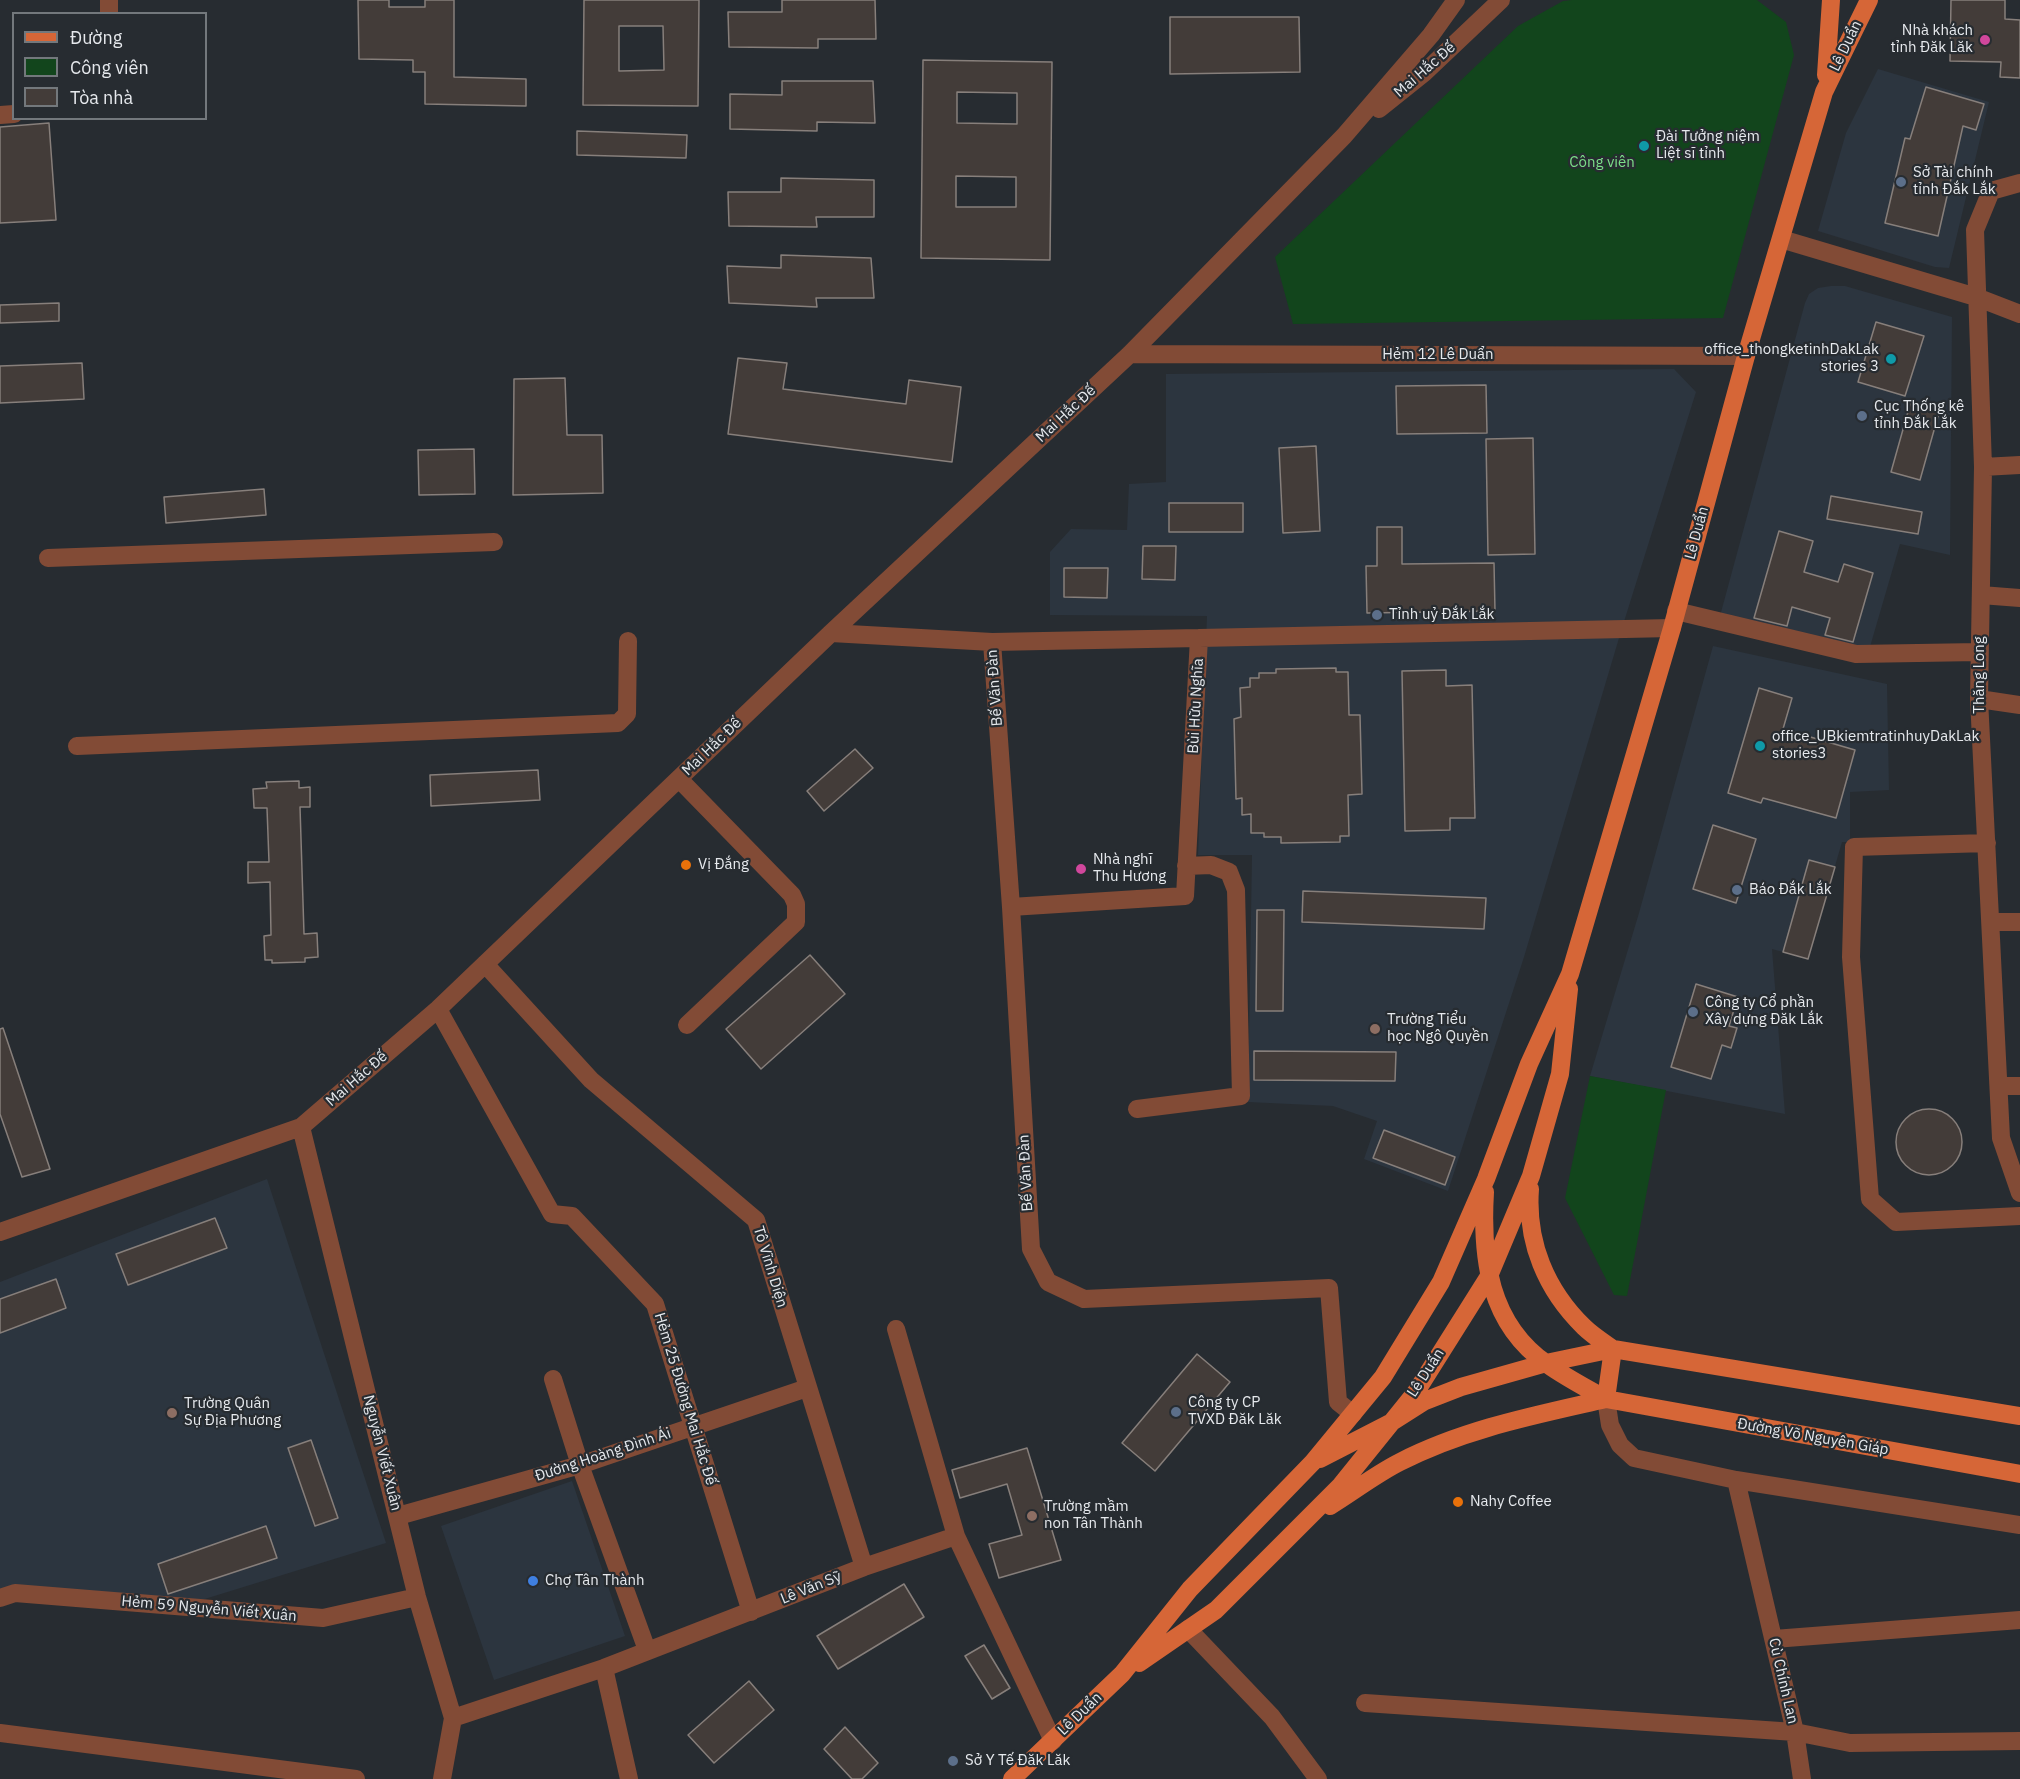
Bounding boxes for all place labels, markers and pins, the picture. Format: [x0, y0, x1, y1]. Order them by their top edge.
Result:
place label: Nhà khách tỉnh Đăk Lăk [1890, 22, 1973, 57]
marker: Nhà khách tỉnh Đăk Lăk [1978, 33, 1992, 47]
place label: Đài Tưởng niệm Liệt sĩ tỉnh [1656, 128, 1760, 163]
marker: Đài Tưởng niệm Liệt sĩ tỉnh [1637, 139, 1651, 153]
place label: Sở Tài chính tỉnh Đắk Lắk [1913, 164, 1996, 199]
marker: Sở Tài chính tỉnh Đắk Lắk [1894, 175, 1908, 189]
place label: office_thongketinhDakLak stories 3 [1704, 341, 1879, 376]
marker: office_thongketinhDakLak stories 3 [1884, 352, 1898, 366]
place label: Cục Thống kê tỉnh Đắk Lắk [1874, 398, 1964, 433]
marker: Cục Thống kê tỉnh Đắk Lắk [1855, 409, 1869, 423]
place label: Tỉnh uỷ Đắk Lắk [1389, 606, 1494, 624]
marker: Tỉnh uỷ Đắk Lắk [1370, 608, 1384, 622]
place label: office_UBkiemtratinhuyDakLak stories3 [1772, 728, 1979, 763]
marker: office_UBkiemtratinhuyDakLak stories3 [1753, 739, 1767, 753]
place label: Nhà nghĩ Thu Hương [1093, 851, 1166, 886]
place label: Vị Đắng [698, 856, 749, 874]
marker: Vị Đắng [679, 858, 693, 872]
marker: Nhà nghĩ Thu Hương [1074, 862, 1088, 876]
place label: Báo Đắk Lắk [1749, 881, 1832, 899]
marker: Báo Đắk Lắk [1730, 883, 1744, 897]
place label: Công ty Cổ phần Xây dựng Đăk Lắk [1705, 994, 1823, 1029]
marker: Công ty Cổ phần Xây dựng Đăk Lắk [1686, 1005, 1700, 1019]
place label: Trường Tiểu học Ngô Quyền [1387, 1011, 1489, 1046]
marker: Trường Tiểu học Ngô Quyền [1368, 1022, 1382, 1036]
place label: Công ty CP TVXD Đăk Lăk [1188, 1394, 1282, 1429]
place label: Trường Quân Sự Địa Phương [184, 1395, 281, 1430]
marker: Công ty CP TVXD Đăk Lăk [1169, 1405, 1183, 1419]
marker: Trường Quân Sự Địa Phương [165, 1406, 179, 1420]
place label: Nahy Coffee [1470, 1493, 1552, 1511]
marker: Nahy Coffee [1451, 1495, 1465, 1509]
place label: Trường mầm non Tân Thành [1044, 1498, 1143, 1533]
marker: Trường mầm non Tân Thành [1025, 1509, 1039, 1523]
place label: Chợ Tân Thành [545, 1572, 645, 1590]
marker: Chợ Tân Thành [526, 1574, 540, 1588]
place label: Sở Y Tế Đăk Lăk [965, 1752, 1070, 1770]
marker: Sở Y Tế Đăk Lăk [946, 1754, 960, 1768]

